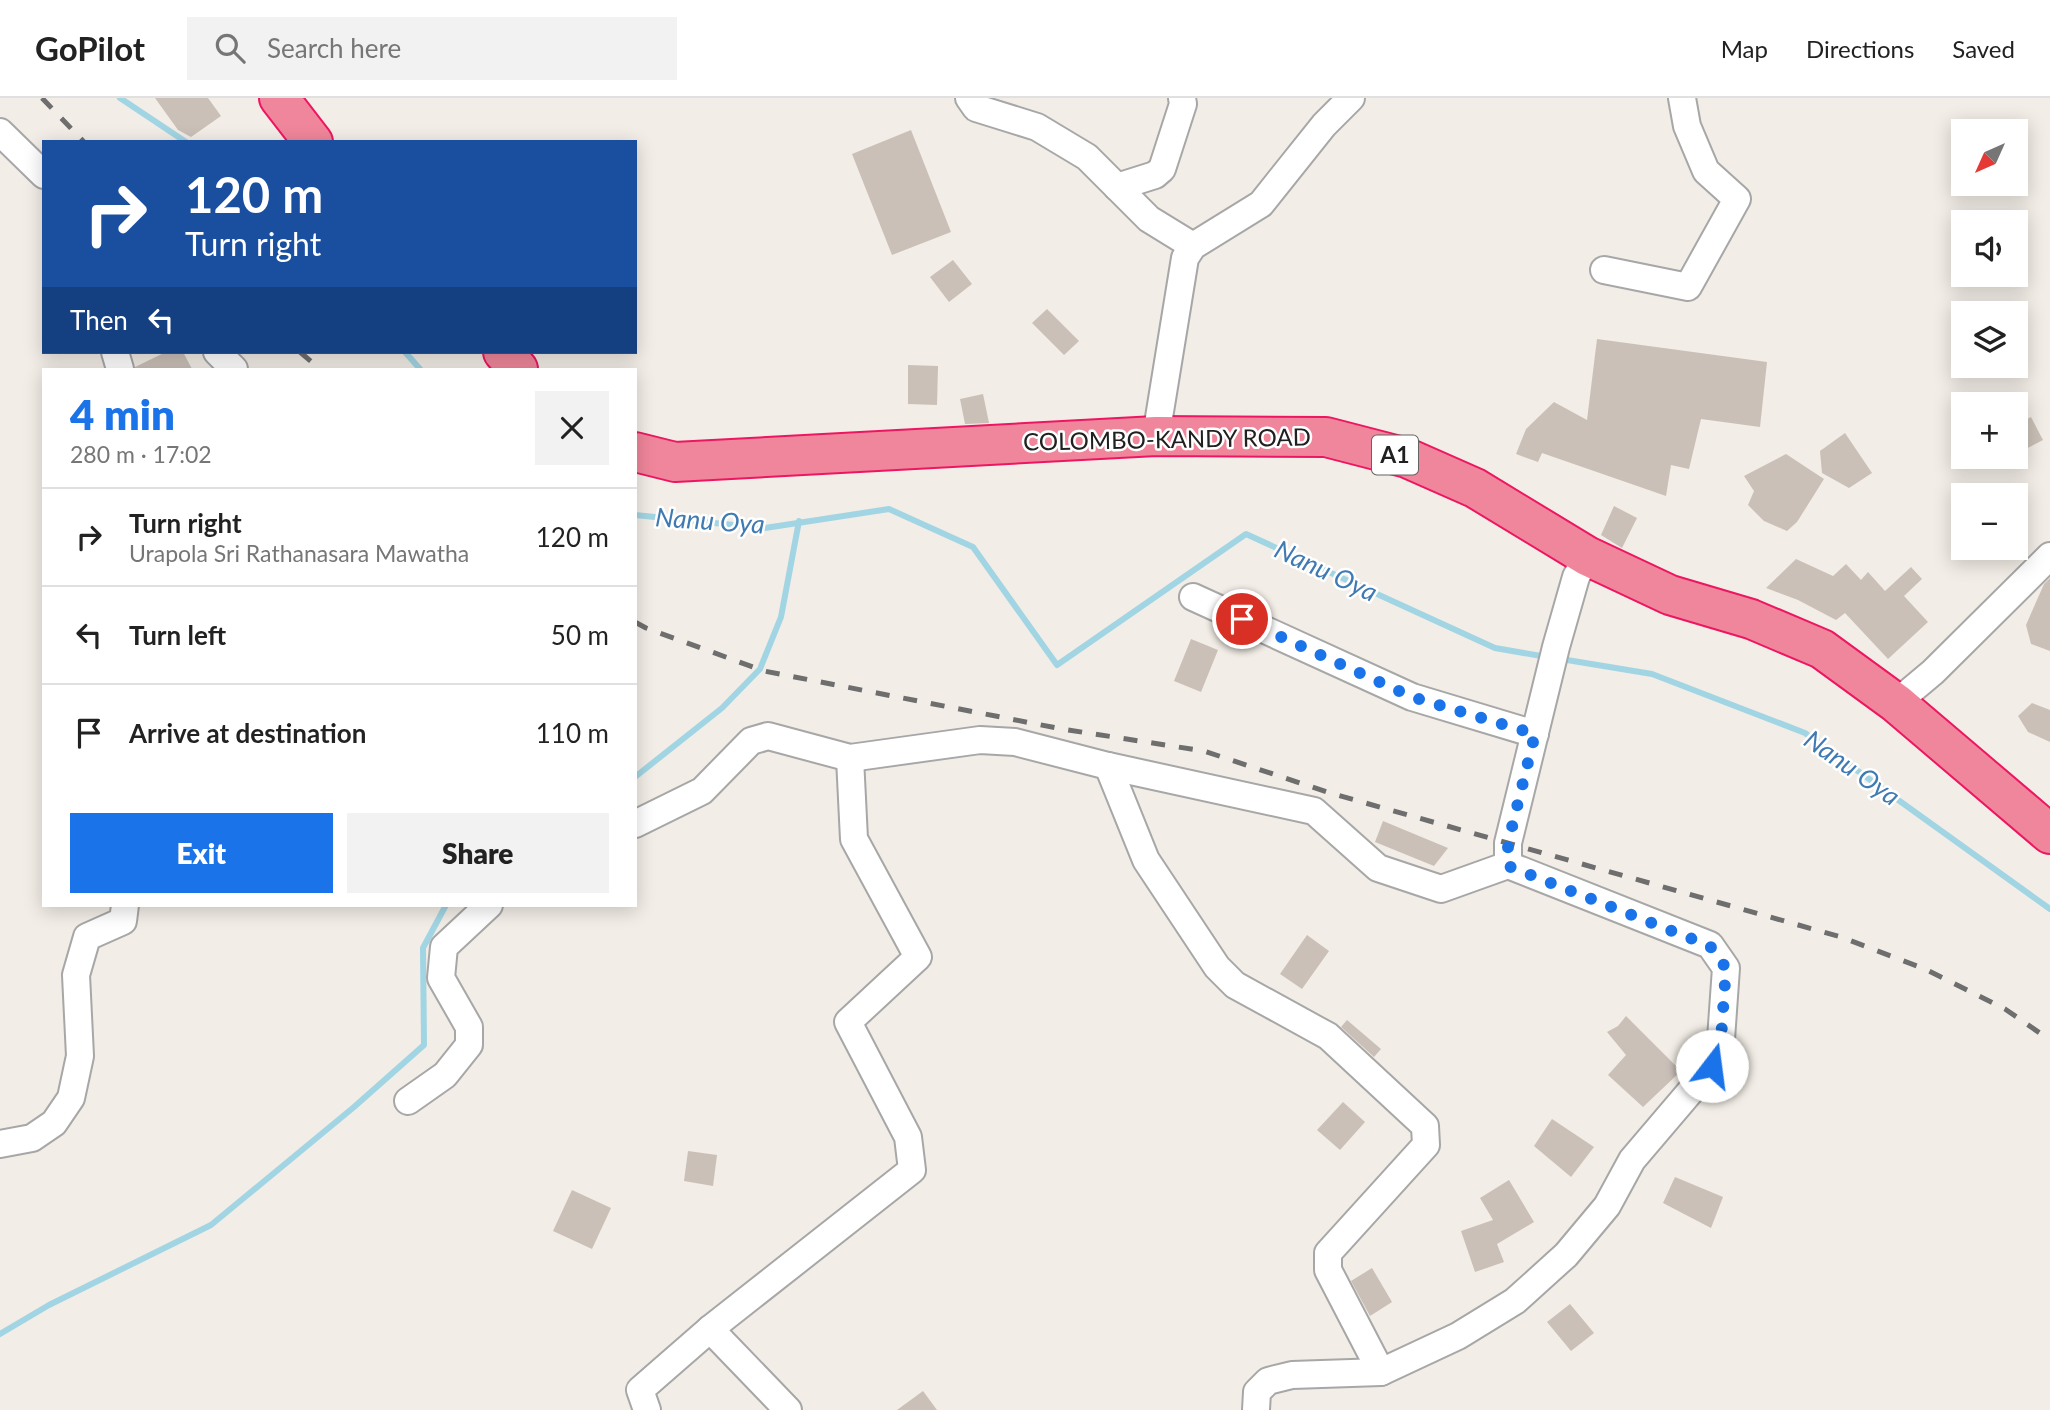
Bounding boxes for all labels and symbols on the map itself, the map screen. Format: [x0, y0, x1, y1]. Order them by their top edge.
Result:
north arrow [1951, 119, 2028, 196]
street label: COLOMBO-KANDY ROAD [1023, 421, 1311, 456]
road number: A1 [1372, 436, 1418, 474]
water label: Nanu Oya [654, 500, 766, 540]
water label: Nanu Oya [1270, 532, 1383, 608]
pin [1212, 589, 1272, 649]
water label: Nanu Oya [1799, 723, 1907, 812]
position arrow [1675, 1029, 1749, 1103]

